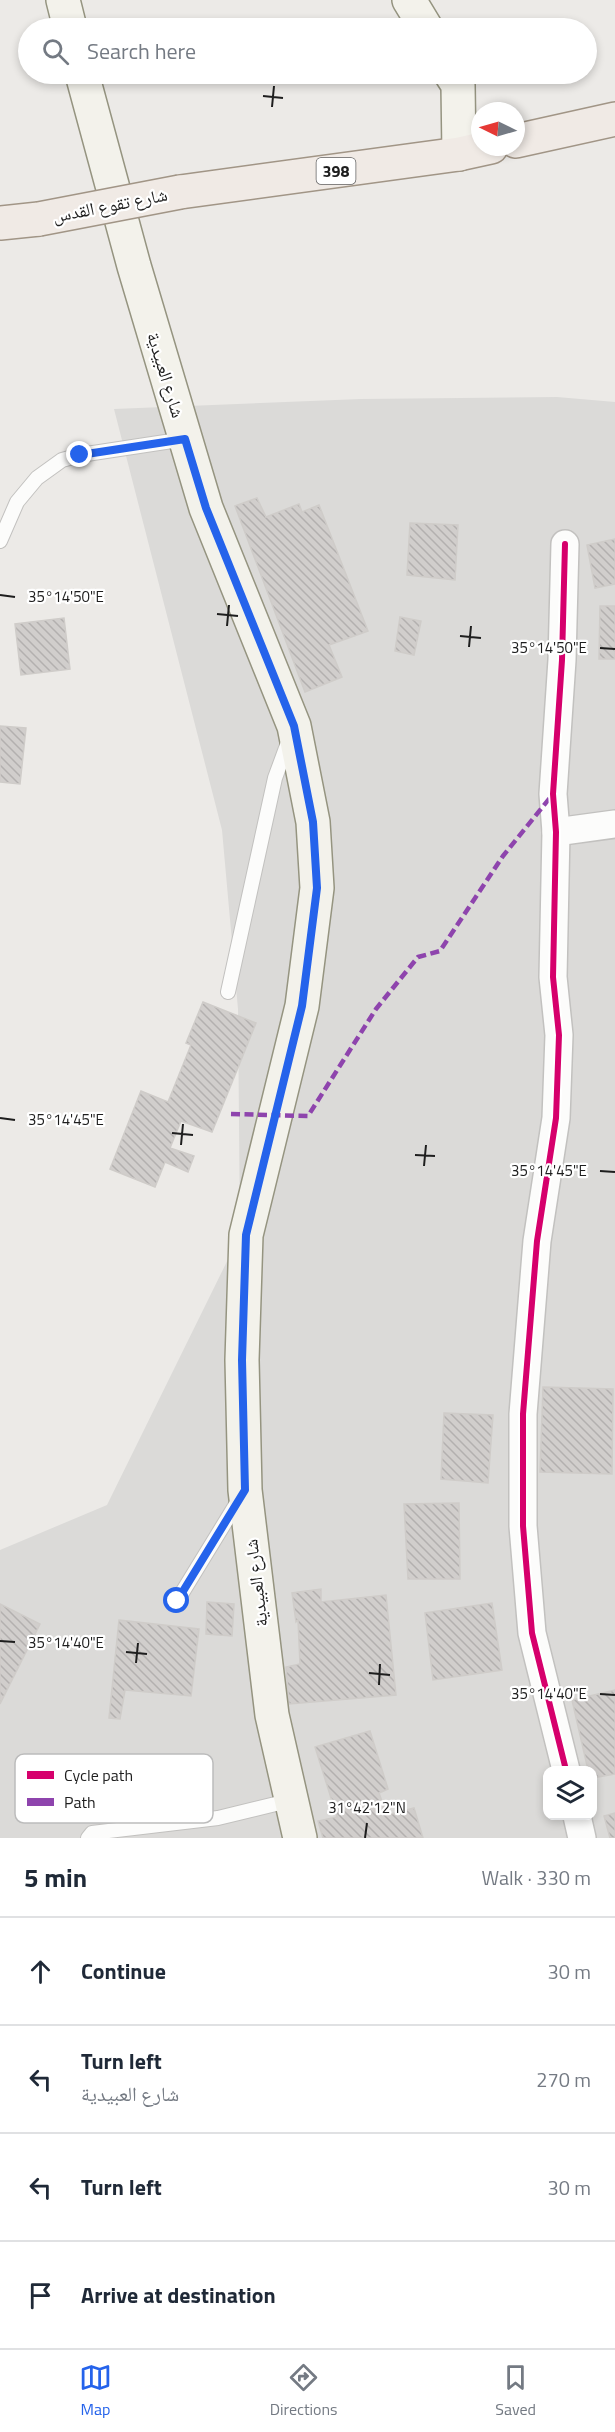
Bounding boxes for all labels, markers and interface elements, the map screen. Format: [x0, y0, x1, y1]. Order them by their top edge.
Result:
search box [18, 18, 597, 84]
text: Search here [87, 34, 196, 68]
icon: search [39, 35, 72, 68]
north arrow [471, 102, 525, 156]
road number: 398 [316, 158, 356, 184]
street label: شارع تقوع القدس [50, 181, 170, 229]
street label: شارع العبيدية [140, 329, 192, 421]
route end [66, 441, 92, 467]
text: 35°14'50"E [28, 585, 104, 608]
text: 35°14'50"E [511, 636, 587, 659]
text: 35°14'45"E [28, 1108, 104, 1131]
text: 35°14'45"E [511, 1159, 587, 1182]
street label: شارع العبيدية [237, 1538, 275, 1628]
route start [163, 1587, 189, 1613]
text: 35°14'40"E [28, 1631, 104, 1654]
text: 35°14'40"E [511, 1682, 587, 1705]
legend [15, 1754, 213, 1823]
text: Cycle path [64, 1763, 133, 1787]
map controls [543, 1766, 597, 1820]
button: layers [543, 1766, 597, 1820]
text: Path [64, 1790, 96, 1814]
text: 31°42'12"N [328, 1796, 406, 1819]
text: 5 min [24, 1858, 87, 1897]
text: Walk · 330 m [482, 1862, 591, 1893]
text: Continue [81, 1954, 166, 1988]
icon: ahead [24, 1955, 57, 1988]
text: 30 m [547, 1956, 591, 1987]
text: Turn left [81, 2044, 162, 2078]
icon: left [24, 2063, 57, 2096]
text: 270 m [536, 2064, 591, 2095]
text: شارع العبيدية [81, 2078, 179, 2109]
text: Turn left [81, 2170, 162, 2204]
icon: left [24, 2171, 57, 2204]
text: 30 m [547, 2172, 591, 2203]
text: Arrive at destination [81, 2278, 276, 2312]
icon: arrive [24, 2279, 57, 2312]
tab: Map [79, 2361, 112, 2421]
tab: Directions [270, 2361, 338, 2421]
tab: Saved [495, 2361, 536, 2421]

